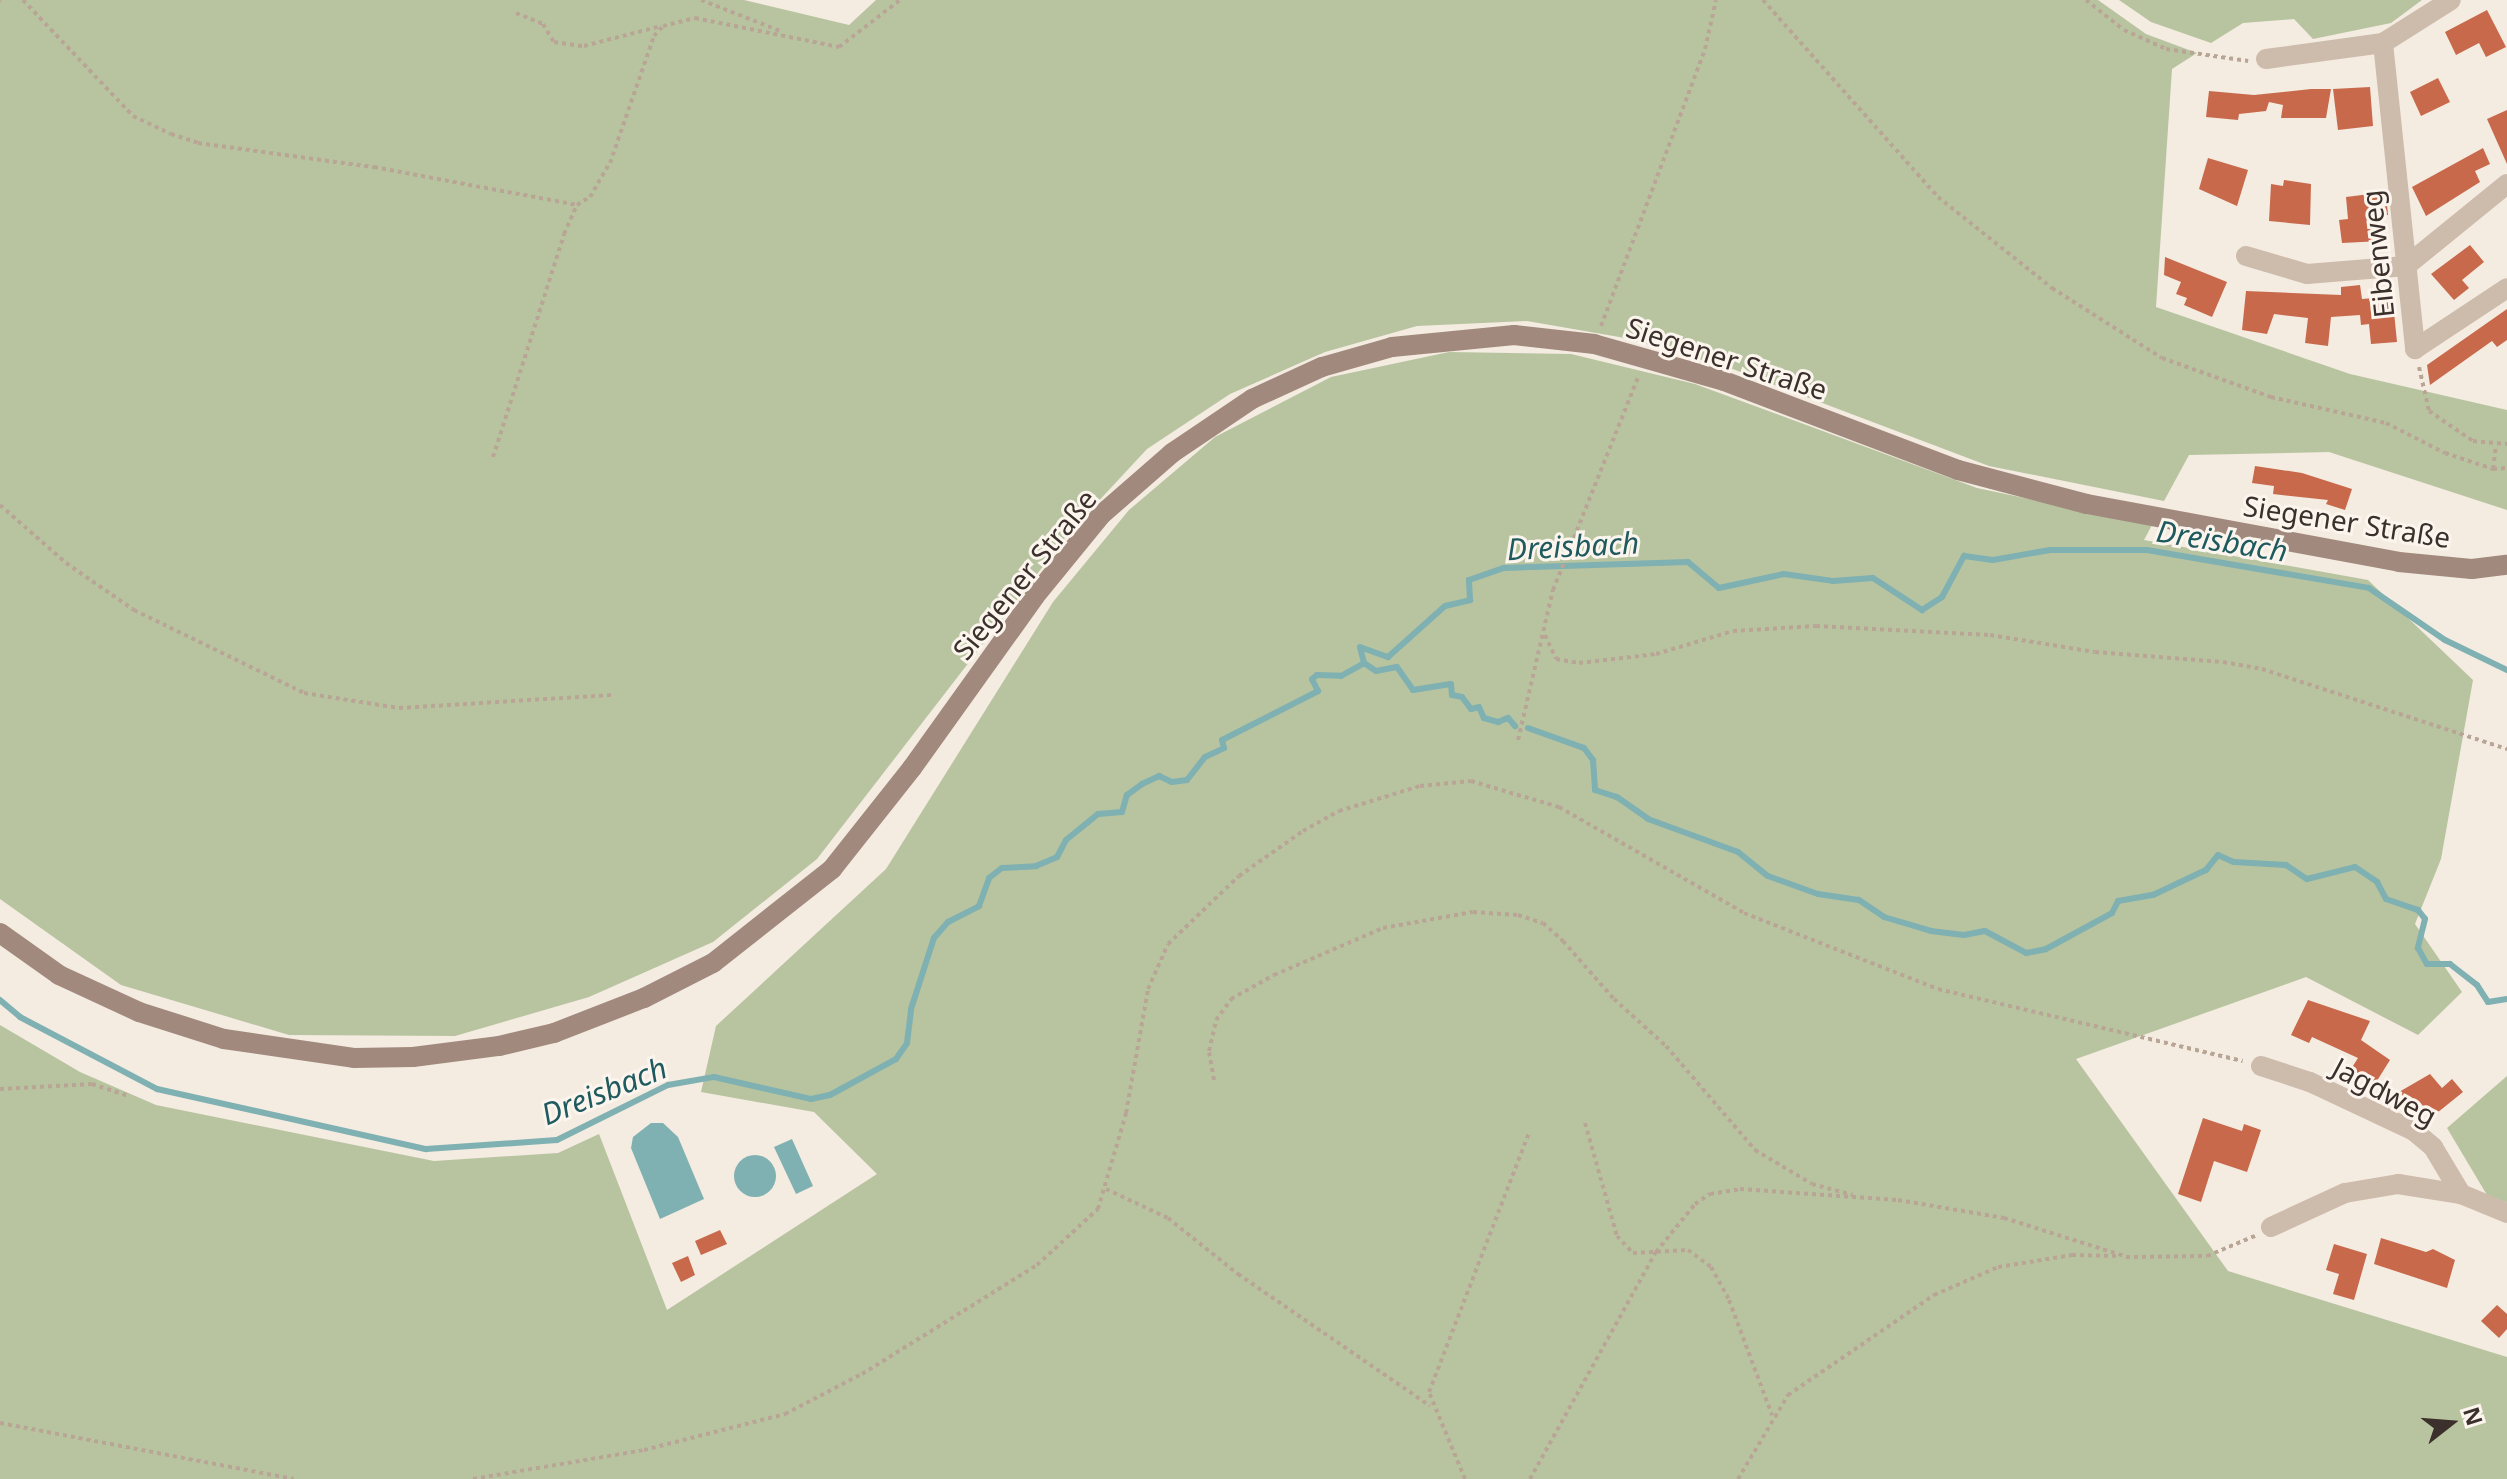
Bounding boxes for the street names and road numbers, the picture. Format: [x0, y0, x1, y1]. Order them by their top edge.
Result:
street label: Eibenweg [2354, 189, 2400, 319]
street label: Siegener Straße [1622, 310, 1832, 406]
street label: Siegener Straße [945, 482, 1103, 666]
street label: Siegener Straße [2241, 488, 2453, 554]
street label: Jagdweg [2327, 1050, 2443, 1132]

